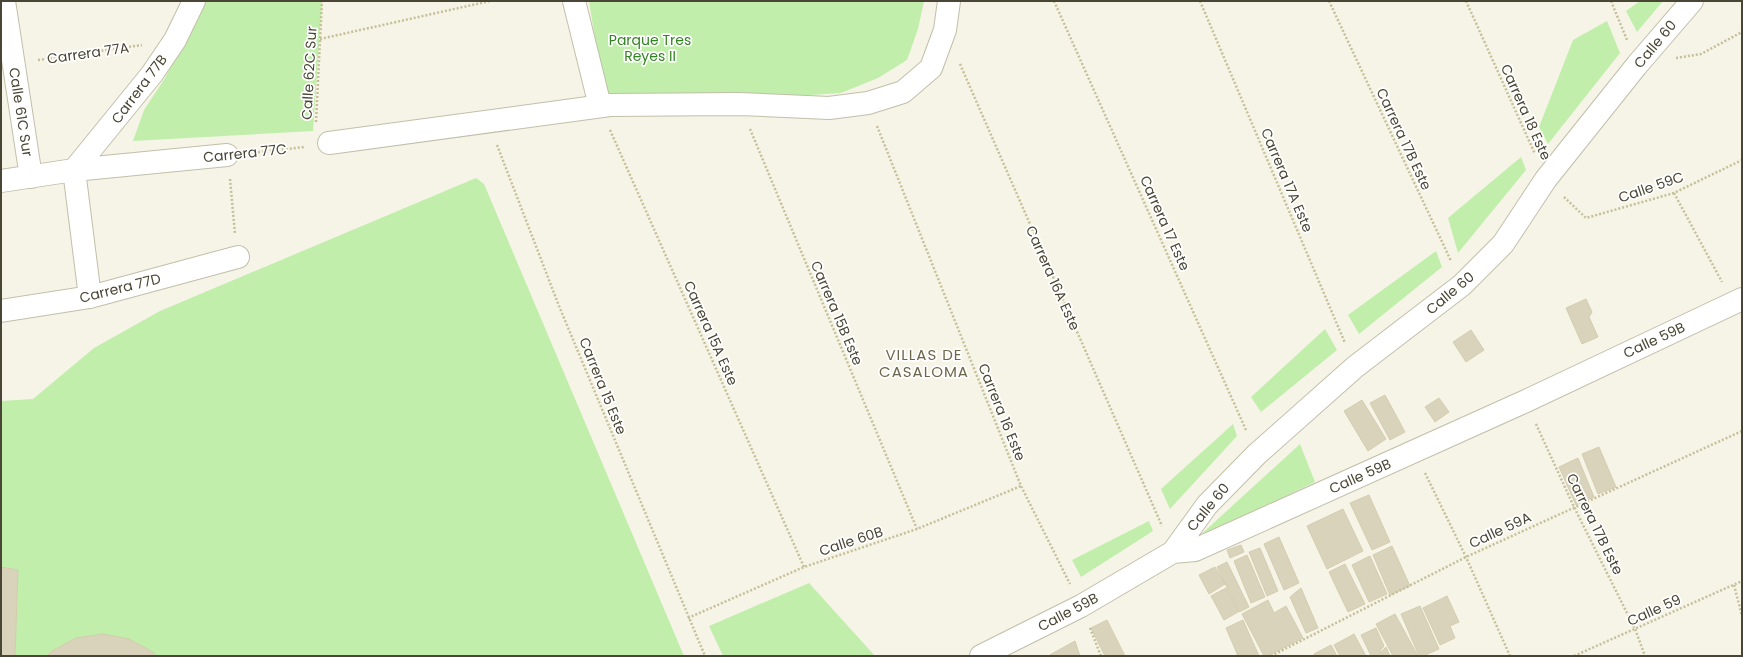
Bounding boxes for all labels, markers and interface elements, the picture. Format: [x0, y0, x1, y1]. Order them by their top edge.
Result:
street label: Calle 60 [1629, 16, 1681, 72]
street label: Calle 62C Sur [297, 26, 321, 120]
park label: Parque Tres Reyes II [609, 30, 691, 66]
street label: Carrera 77A [46, 37, 130, 69]
street label: Carrera 77B [106, 50, 172, 128]
street label: Carrera 18 Este [1496, 61, 1556, 163]
street label: Calle 61C Sur [4, 66, 38, 158]
street label: Carrera 17B Este [1372, 85, 1437, 194]
street label: Carrera 17A Este [1256, 125, 1318, 235]
street label: Carrera 77C [202, 139, 288, 167]
street label: Calle 59C [1616, 166, 1686, 208]
street label: Carrera 17 Este [1135, 172, 1195, 274]
street label: Carrera 16A Este [1021, 222, 1085, 334]
street label: Carrera 15B Este [806, 258, 868, 369]
street label: Calle 60 [1422, 267, 1478, 319]
street label: Carrera 77D [77, 268, 163, 308]
street label: Carrera 15A Este [679, 278, 743, 389]
street label: Calle 59B [1620, 317, 1688, 363]
street label: Carrera 15 Este [574, 334, 632, 438]
district label: VILLAS DE CASALOMA [879, 344, 969, 382]
street label: Carrera 16 Este [973, 360, 1031, 464]
street label: Calle 59B [1326, 453, 1394, 499]
street label: Carrera 17B Este [1562, 470, 1628, 578]
street label: Calle 60 [1182, 479, 1234, 535]
street label: Calle 59A [1466, 507, 1534, 553]
street label: Calle 60B [817, 521, 885, 561]
street label: Calle 59B [1034, 588, 1102, 636]
street label: Calle 59 [1624, 589, 1684, 631]

